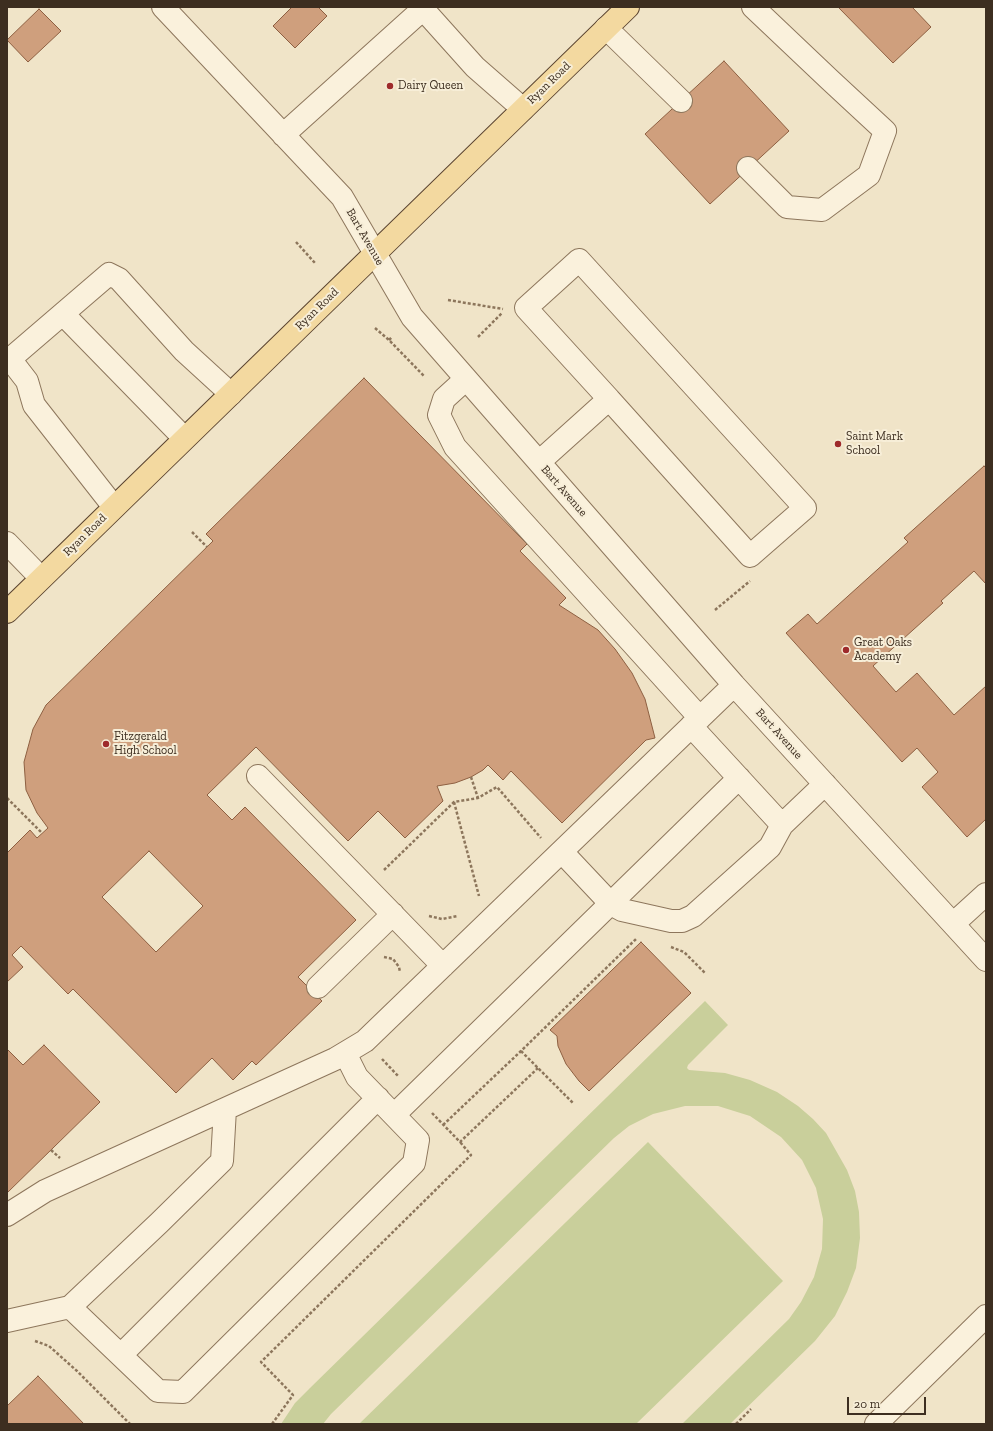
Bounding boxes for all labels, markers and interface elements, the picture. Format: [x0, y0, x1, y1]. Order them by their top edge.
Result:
street label: Ryan Road [524, 59, 574, 107]
place label: Dairy Queen [398, 79, 463, 93]
marker: Dairy Queen [385, 81, 395, 91]
street label: Bart Avenue [343, 206, 387, 268]
street label: Ryan Road [292, 285, 342, 333]
place label: Saint Mark School [846, 430, 903, 458]
marker: Saint Mark School [833, 439, 843, 449]
street label: Bart Avenue [538, 462, 590, 520]
street label: Ryan Road [60, 511, 110, 559]
place label: Great Oaks Academy [854, 636, 912, 664]
marker: Great Oaks Academy [841, 645, 851, 655]
street label: Bart Avenue [752, 706, 806, 762]
place label: Fitzgerald High School [114, 730, 177, 758]
marker: Fitzgerald High School [101, 739, 111, 749]
scale bar [849, 1389, 928, 1415]
text: 20 m [854, 1397, 880, 1411]

